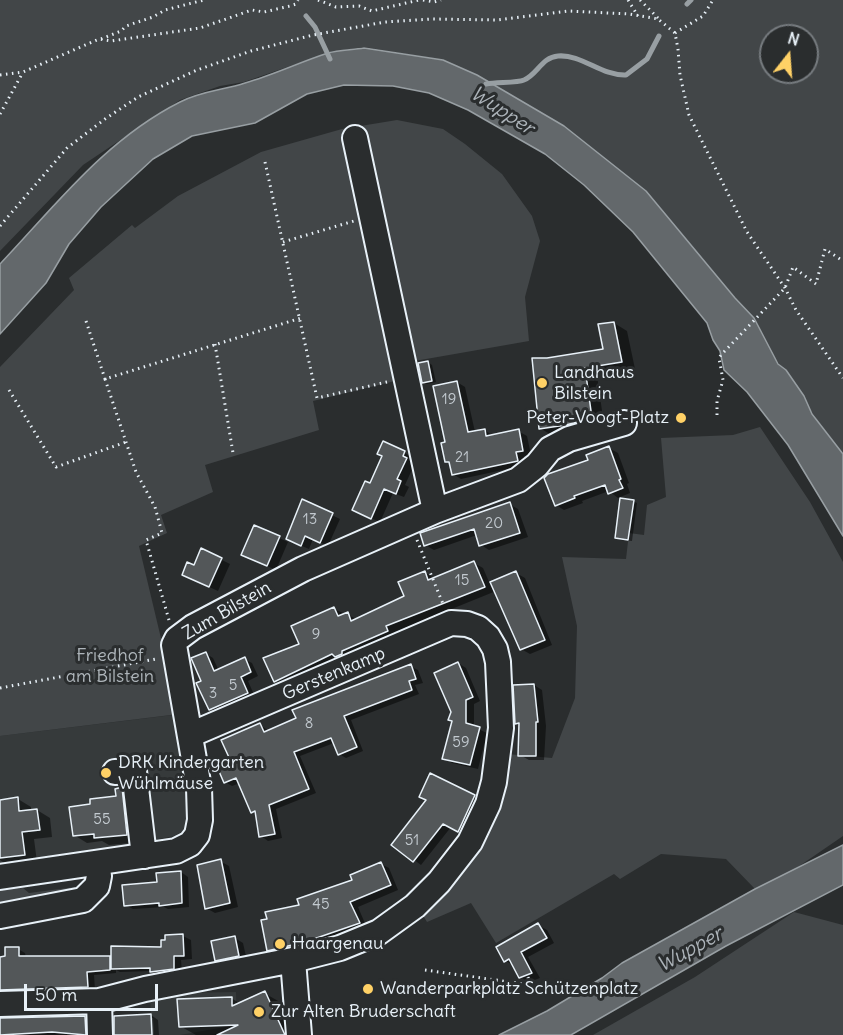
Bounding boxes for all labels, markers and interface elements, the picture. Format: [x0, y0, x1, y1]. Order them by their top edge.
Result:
north arrow [759, 24, 819, 84]
text: N [785, 28, 802, 50]
water label: Wupper [466, 82, 538, 140]
place label: Landhaus Bilstein [554, 362, 634, 404]
marker: Landhaus Bilstein [535, 376, 549, 390]
house number: 19 [442, 391, 456, 409]
place label: Peter-Voogt-Platz [526, 407, 669, 429]
marker: Peter-Voogt-Platz [674, 411, 688, 425]
house number: 21 [455, 449, 469, 467]
house number: 13 [303, 511, 317, 529]
house number: 20 [485, 515, 503, 533]
house number: 15 [455, 572, 469, 590]
street label: Zum Bilstein [179, 577, 275, 645]
house number: 9 [312, 626, 320, 644]
street label: Gerstenkamp [279, 643, 389, 705]
park label: Friedhof am Bilstein [66, 645, 154, 688]
house number: 5 [229, 677, 237, 695]
house number: 3 [209, 685, 217, 703]
house number: 8 [305, 715, 313, 733]
house number: 59 [452, 734, 470, 752]
place label: DRK Kindergarten Wühlmäuse [118, 752, 264, 795]
marker: DRK Kindergarten Wühlmäuse [99, 766, 113, 780]
house number: 55 [93, 811, 111, 829]
house number: 51 [405, 832, 419, 850]
house number: 45 [312, 896, 330, 914]
water label: Wupper [653, 922, 727, 978]
place label: Haargenau [292, 933, 383, 955]
marker: Haargenau [273, 937, 287, 951]
scale bar [27, 972, 160, 1010]
place label: Wanderparkplatz Schützenplatz [380, 978, 638, 1000]
marker: Wanderparkplatz Schützenplatz [361, 982, 375, 996]
text: 50 m [35, 983, 77, 1006]
place label: Zur Alten Bruderschaft [271, 1001, 456, 1023]
marker: Zur Alten Bruderschaft [252, 1005, 266, 1019]

